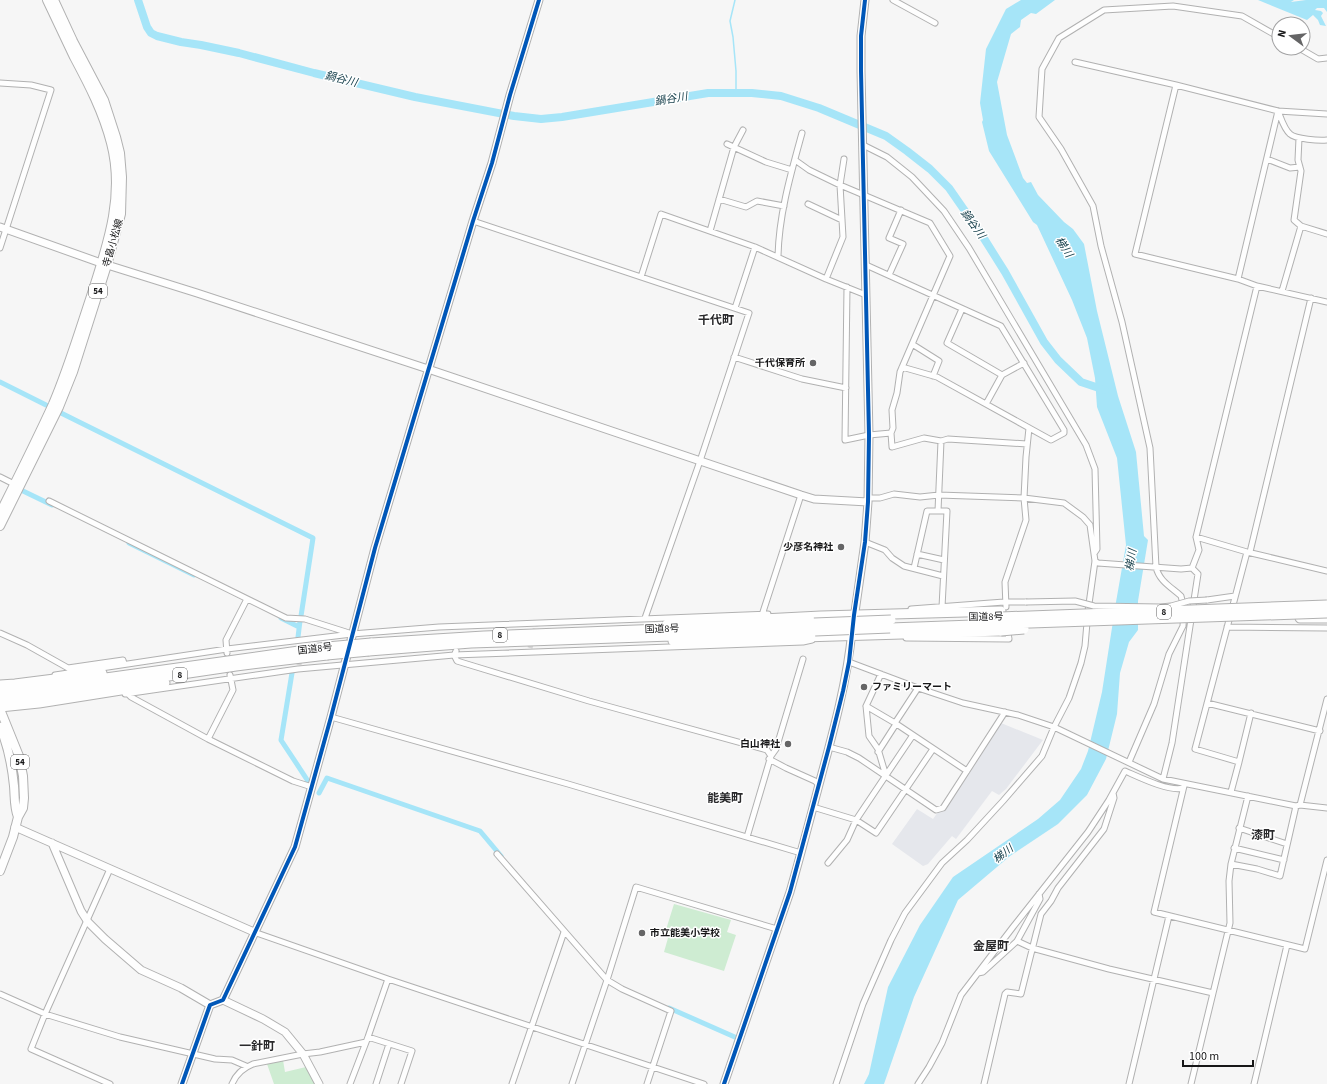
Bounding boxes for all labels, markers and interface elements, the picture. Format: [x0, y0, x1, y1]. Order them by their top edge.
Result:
north arrow [1271, 16, 1311, 56]
text: N [1274, 28, 1290, 39]
water label: 鍋谷川 [323, 68, 360, 91]
water label: 鍋谷川 [654, 89, 689, 109]
water label: 鍋谷川 [957, 206, 989, 243]
street label: 寺畠小松線 [99, 217, 127, 269]
water label: 梯川 [1052, 234, 1077, 261]
road number: 54 [89, 284, 107, 298]
district label: 千代町 [698, 312, 734, 329]
place label: 千代保育所 [755, 356, 805, 370]
marker: 千代保育所 [808, 358, 818, 368]
place label: 少彦名神社 [783, 540, 834, 554]
marker: 少彦名神社 [836, 542, 846, 552]
water label: 梯川 [1122, 547, 1140, 572]
road number: 8 [1157, 605, 1171, 619]
street label: 国道8号 [968, 610, 1004, 624]
street label: 国道8号 [644, 621, 680, 637]
road number: 8 [493, 628, 507, 642]
street label: 国道8号 [297, 640, 333, 658]
road number: 8 [173, 668, 187, 682]
place label: ファミリーマート [872, 680, 952, 694]
marker: ファミリーマート [859, 682, 869, 692]
place label: 白山神社 [740, 737, 781, 751]
marker: 白山神社 [783, 739, 793, 749]
road number: 54 [11, 755, 29, 769]
district label: 能美町 [707, 790, 743, 807]
district label: 漆町 [1251, 827, 1275, 844]
water label: 梯川 [990, 841, 1017, 867]
place label: 市立能美小学校 [650, 926, 720, 940]
marker: 市立能美小学校 [637, 928, 647, 938]
district label: 金屋町 [973, 938, 1009, 955]
district label: 一針町 [239, 1038, 275, 1055]
scale bar [1183, 1042, 1253, 1068]
text: 100 m [1189, 1048, 1219, 1065]

